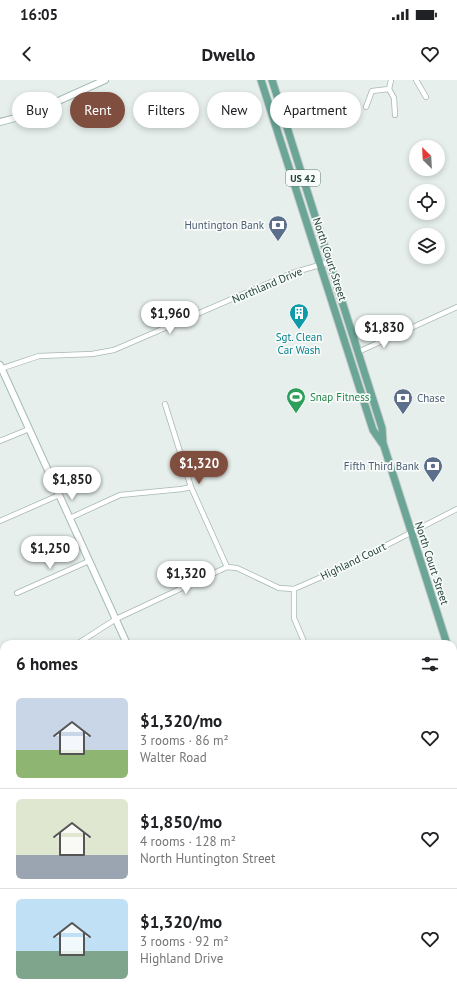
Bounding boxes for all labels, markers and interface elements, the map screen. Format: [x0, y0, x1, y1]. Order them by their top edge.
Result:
text: 16:05 [20, 5, 58, 24]
icon: back [16, 43, 38, 65]
text: Dwello [202, 43, 255, 66]
icon: heart [419, 43, 441, 65]
chip: Buy [12, 92, 62, 128]
chip: Rent [70, 92, 125, 128]
chip: Filters [133, 92, 199, 128]
chip: New [207, 92, 262, 128]
chip: Apartment [270, 92, 361, 128]
north arrow [409, 140, 445, 176]
map controls [409, 140, 445, 264]
road number: US 42 [286, 170, 320, 186]
button: locate [409, 184, 445, 220]
bank icon: Huntington Bank [267, 214, 289, 242]
street label: North Court Street [310, 216, 350, 303]
place label: Huntington Bank [184, 218, 265, 232]
button: layers [409, 228, 445, 264]
street label: Northland Drive [230, 264, 305, 306]
pin: $1,960 [137, 301, 203, 335]
building icon: Sgt. Clean Car Wash [288, 302, 310, 330]
text: $1,960 [150, 305, 190, 322]
pin: $1,830 [351, 315, 417, 349]
text: $1,830 [364, 319, 404, 336]
place label: Sgt. Clean Car Wash [276, 330, 322, 357]
sports icon: Snap Fitness [285, 386, 307, 414]
bank icon: Chase [392, 387, 414, 415]
place label: Snap Fitness [310, 390, 370, 404]
place label: Chase [417, 391, 445, 405]
pin: $1,320 [166, 451, 232, 485]
text: $1,320 [179, 455, 219, 472]
bank icon: Fifth Third Bank [422, 455, 444, 483]
place label: Fifth Third Bank [344, 459, 420, 473]
pin: $1,850 [39, 467, 105, 501]
text: $1,850 [52, 471, 92, 488]
street label: North Court Street [412, 520, 452, 607]
pin: $1,250 [17, 536, 83, 570]
street label: Highland Court [318, 539, 388, 583]
text: $1,250 [30, 540, 70, 557]
pin: $1,320 [153, 561, 219, 595]
text: $1,320 [166, 565, 206, 582]
text: 6 homes [16, 653, 78, 675]
icon: filters [419, 653, 441, 675]
text: $1,320/mo [140, 710, 222, 732]
icon: home [48, 714, 96, 762]
icon: heart [419, 727, 441, 749]
text: 3 rooms · 86 m² [140, 732, 229, 749]
text: Walter Road [140, 749, 207, 766]
text: $1,850/mo [140, 811, 222, 833]
icon: home [48, 815, 96, 863]
icon: heart [419, 828, 441, 850]
text: 4 rooms · 128 m² [140, 833, 236, 850]
text: North Huntington Street [140, 850, 275, 867]
text: $1,320/mo [140, 911, 222, 933]
icon: home [48, 915, 96, 963]
icon: heart [419, 928, 441, 950]
text: 3 rooms · 92 m² [140, 933, 229, 950]
text: Highland Drive [140, 950, 223, 967]

